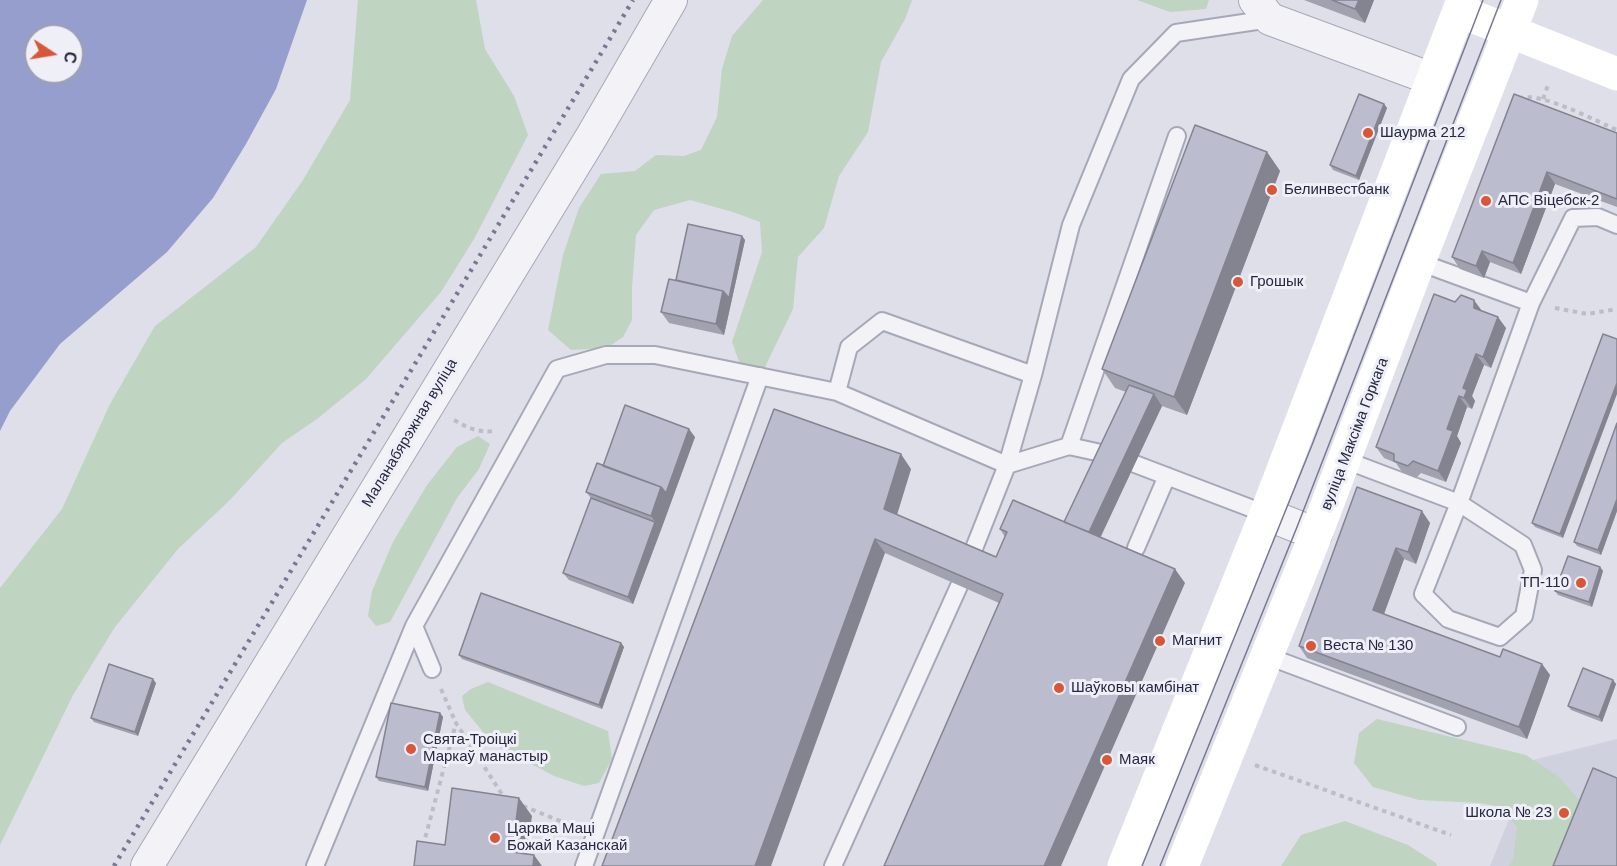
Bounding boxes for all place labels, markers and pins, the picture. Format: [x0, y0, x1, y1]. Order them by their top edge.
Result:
place label: Шаурма 212 [1380, 124, 1465, 142]
marker: Шаурма 212 [1361, 126, 1375, 140]
place label: Белинвестбанк [1284, 181, 1389, 199]
marker: Белинвестбанк [1265, 183, 1279, 197]
place label: АПС Віцебск-2 [1498, 192, 1599, 210]
marker: АПС Віцебск-2 [1479, 194, 1493, 208]
place label: Грошык [1250, 273, 1303, 291]
marker: Грошык [1231, 275, 1245, 289]
place label: ТП-110 [1520, 574, 1569, 592]
marker: ТП-110 [1574, 576, 1588, 590]
place label: Магнит [1172, 632, 1222, 650]
marker: Магнит [1153, 634, 1167, 648]
place label: Веста № 130 [1323, 637, 1413, 655]
marker: Веста № 130 [1304, 639, 1318, 653]
place label: Шаўковы камбінат [1071, 679, 1199, 697]
marker: Шаўковы камбінат [1052, 681, 1066, 695]
place label: Свята-Троіцкі Маркаў манастыр [423, 731, 548, 766]
marker: Свята-Троіцкі Маркаў манастыр [404, 742, 418, 756]
place label: Маяк [1119, 751, 1155, 769]
marker: Маяк [1100, 753, 1114, 767]
place label: Школа № 23 [1465, 804, 1552, 822]
marker: Школа № 23 [1557, 806, 1571, 820]
place label: Царква Маці Божай Казанскай [507, 820, 627, 855]
marker: Царква Маці Божай Казанскай [488, 831, 502, 845]

